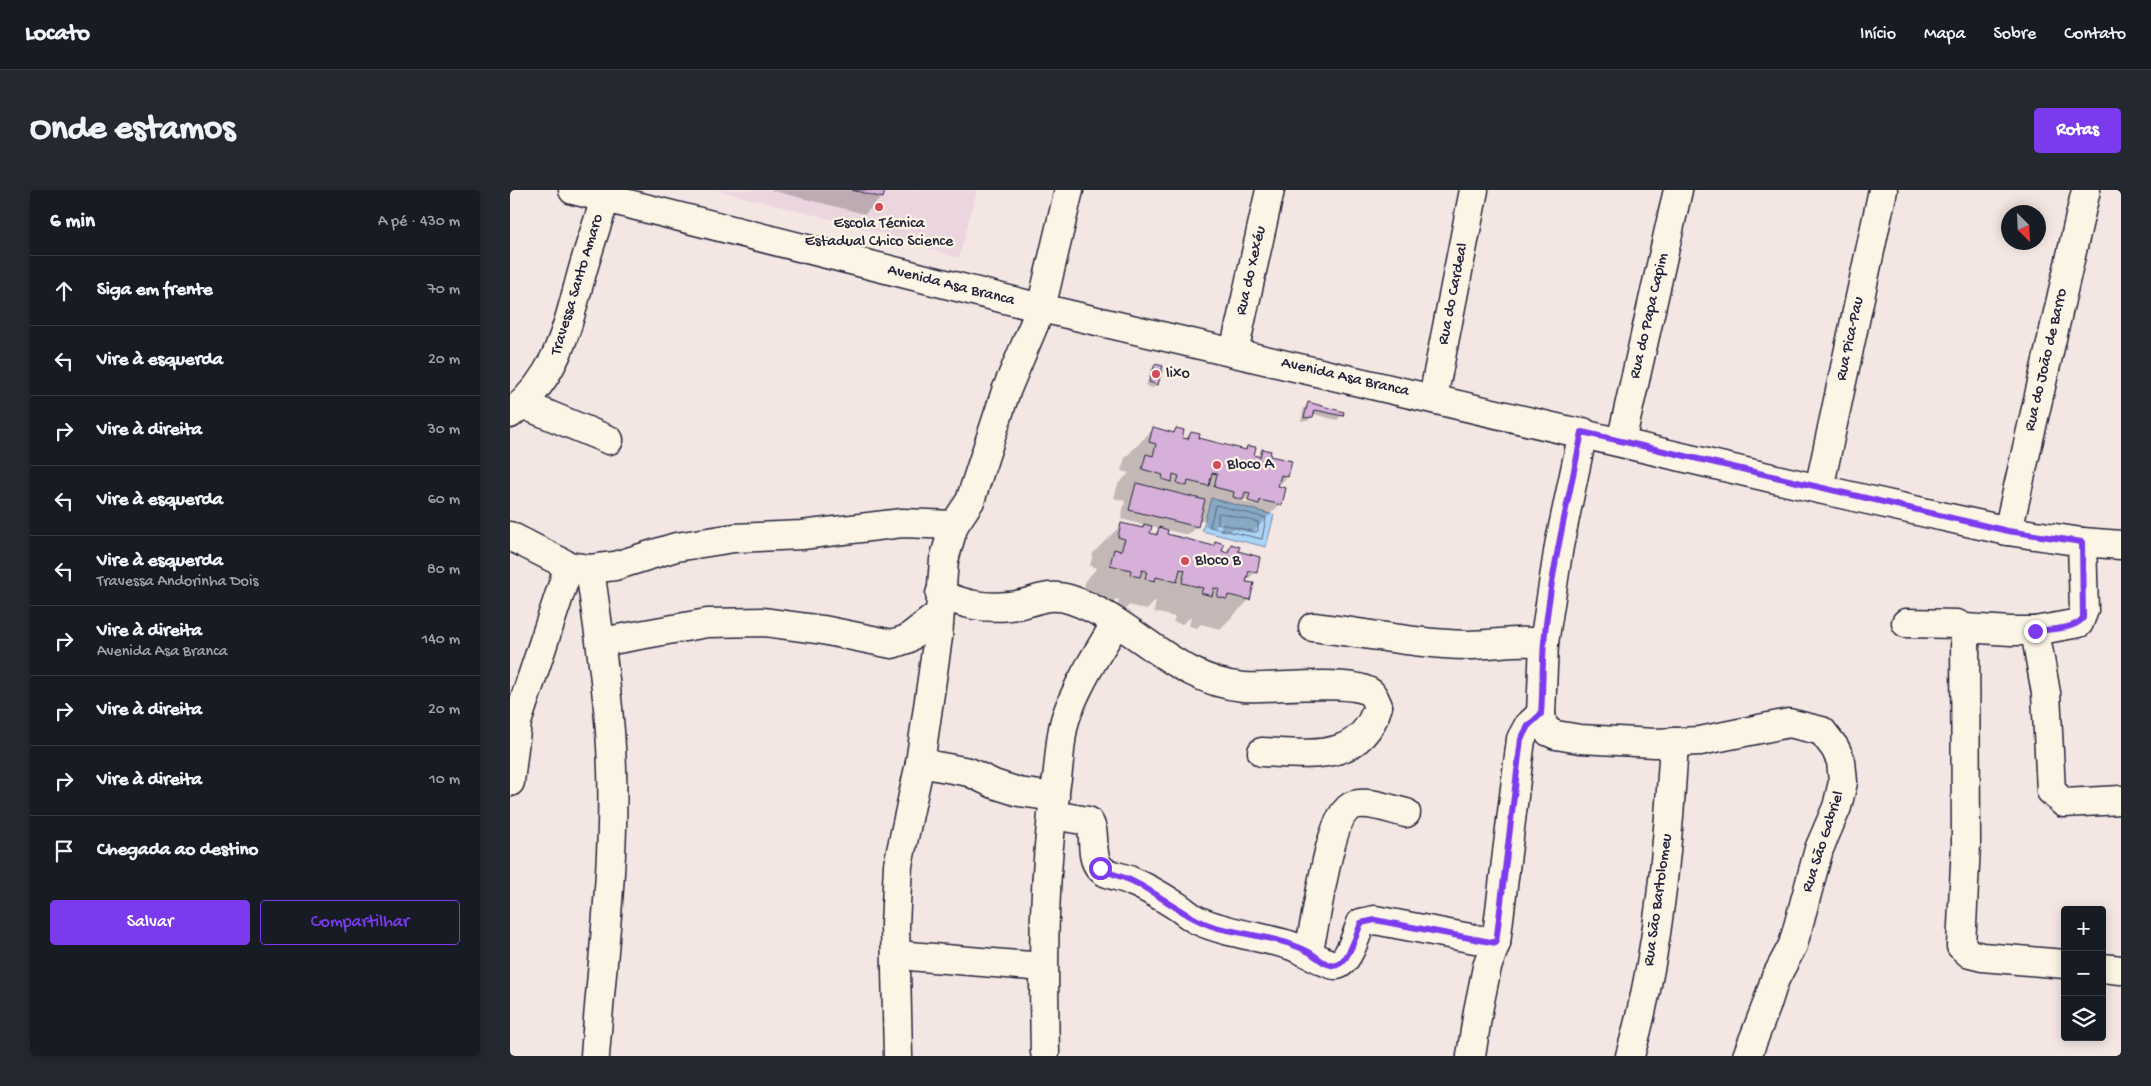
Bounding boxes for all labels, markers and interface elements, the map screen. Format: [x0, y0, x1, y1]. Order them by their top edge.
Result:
text: Locato [25, 20, 90, 49]
text: Início [1860, 24, 1896, 45]
text: Mapa [1924, 24, 1965, 45]
text: Sobre [1993, 24, 2036, 45]
text: Contato [2064, 24, 2126, 45]
button: Rotas [2034, 108, 2121, 153]
text: Onde estamos [30, 110, 235, 151]
marker: Escola Técnica Estadual Chico Science [873, 201, 885, 213]
north arrow [2001, 205, 2046, 250]
text: 6 min [50, 210, 95, 235]
street label: Travessa Santo Amaro [547, 212, 609, 359]
text: A pé · 430 m [378, 213, 460, 232]
place label: Escola Técnica Estadual Chico Science [805, 215, 954, 252]
street label: Rua do Xexéu [1233, 224, 1272, 317]
street label: Rua do Cardeal [1435, 241, 1473, 347]
street label: Rua do Papa Capim [1626, 251, 1674, 381]
street label: Avenida Asa Branca [885, 261, 1018, 311]
icon: ahead [50, 277, 78, 305]
text: Siga em frente [97, 279, 213, 302]
text: 70 m [427, 281, 460, 300]
street label: Rua do João de Barro [2021, 287, 2073, 433]
street label: Rua Pica-Pau [1833, 295, 1869, 383]
icon: left [50, 347, 78, 375]
text: Vire à esquerda [97, 349, 223, 372]
text: 20 m [428, 351, 460, 370]
street label: Avenida Asa Branca [1279, 354, 1412, 402]
place label: lixo [1166, 365, 1190, 384]
marker: lixo [1150, 368, 1162, 380]
icon: right [50, 417, 78, 445]
text: Vire à direita [97, 419, 202, 442]
text: 30 m [427, 421, 460, 440]
place label: Bloco A [1226, 456, 1276, 475]
marker: Bloco A [1211, 459, 1223, 471]
icon: left [50, 487, 78, 515]
text: Vire à esquerda [97, 489, 223, 512]
text: 60 m [428, 491, 460, 510]
text: Vire à esquerda [97, 550, 223, 573]
place label: Bloco B [1194, 552, 1242, 571]
marker: Bloco B [1179, 555, 1191, 567]
icon: left [50, 557, 78, 585]
text: 80 m [427, 561, 460, 580]
text: Travessa Andorinha Dois [97, 573, 258, 592]
text: Vire à direita [97, 620, 202, 643]
route end [2024, 620, 2047, 643]
icon: right [50, 627, 78, 655]
text: 140 m [422, 631, 460, 650]
text: Avenida Asa Branca [97, 643, 228, 662]
icon: right [50, 697, 78, 725]
text: Vire à direita [97, 699, 202, 722]
text: 20 m [428, 701, 460, 720]
icon: right [50, 767, 78, 795]
text: Vire à direita [97, 769, 202, 792]
text: 10 m [429, 771, 460, 790]
street label: Rua São Gabriel [1799, 789, 1849, 895]
street label: Rua São Bartolomeu [1640, 832, 1678, 967]
icon: arrive [50, 837, 78, 865]
text: Chegada ao destino [97, 839, 258, 862]
route start [1089, 857, 1112, 880]
button: Salvar [50, 900, 250, 945]
button: Compartilhar [260, 900, 460, 945]
map controls [2061, 906, 2106, 1041]
button: + [2061, 906, 2106, 951]
button: − [2061, 951, 2106, 996]
button: layers [2061, 996, 2106, 1041]

